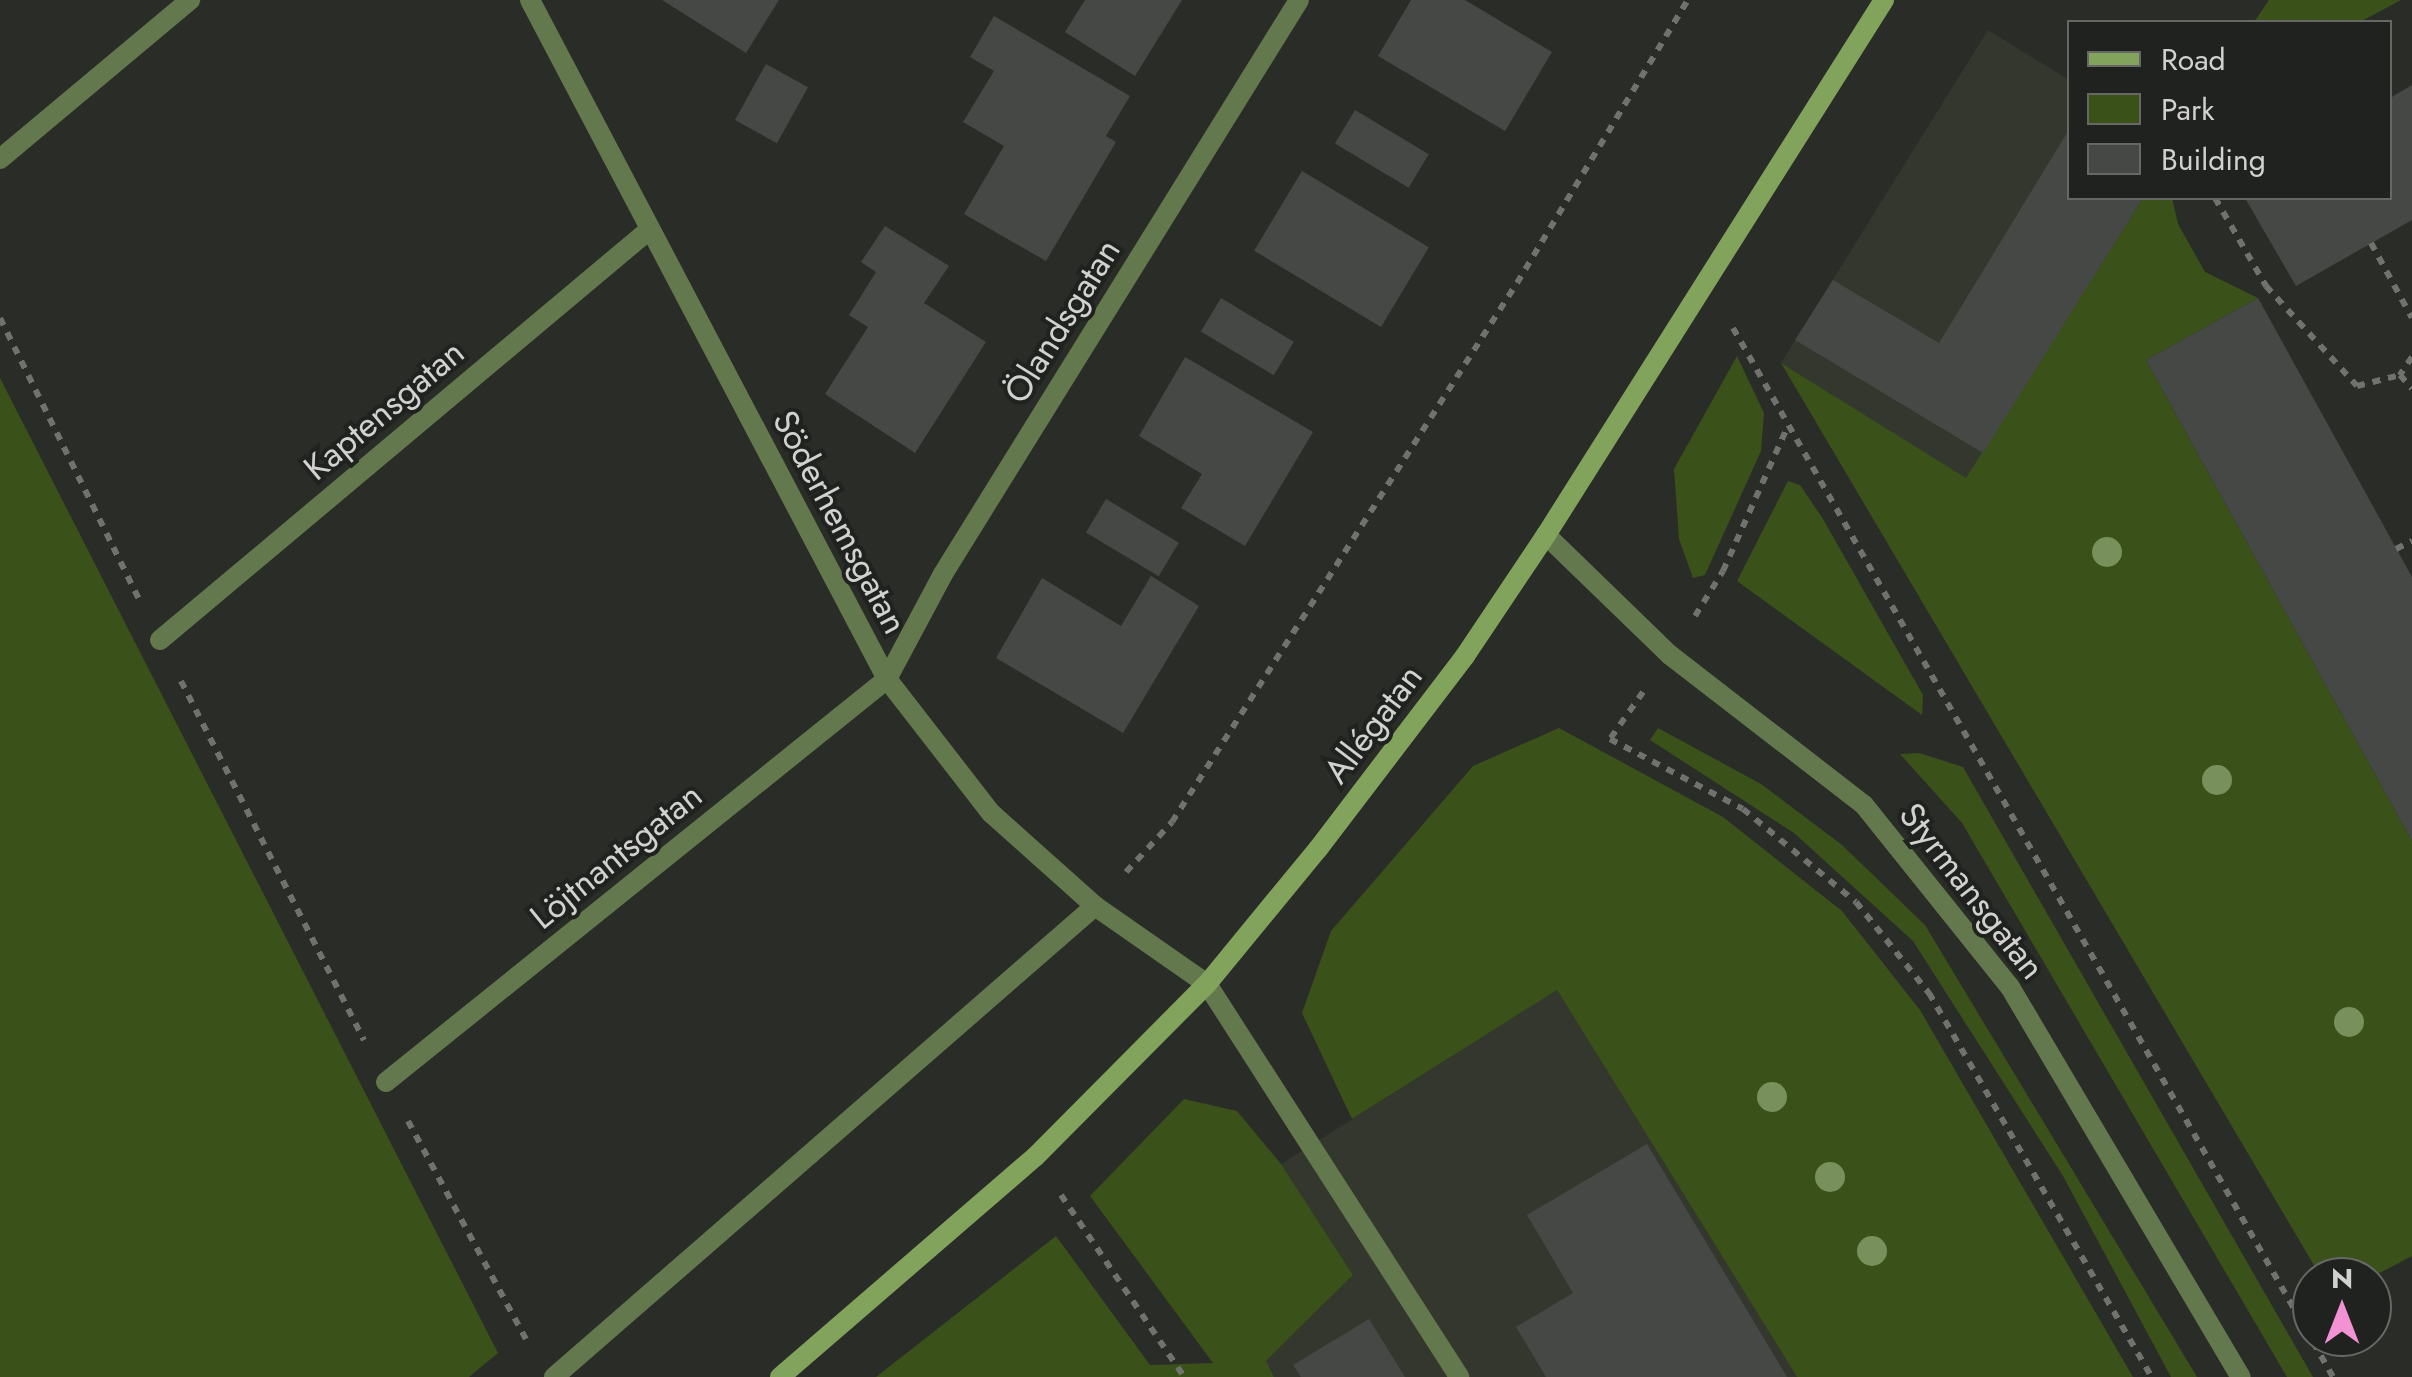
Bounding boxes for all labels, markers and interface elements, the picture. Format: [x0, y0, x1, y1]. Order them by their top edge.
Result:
legend [2067, 20, 2392, 200]
text: Road [2161, 38, 2226, 81]
text: Park [2161, 88, 2214, 131]
text: Building [2161, 138, 2266, 181]
street label: Ölandsgatan [995, 231, 1129, 411]
street label: Kaptensgatan [295, 331, 473, 489]
street label: Söderhemsgatan [764, 403, 916, 641]
street label: Allégatan [1315, 656, 1431, 792]
street label: Löjtnantsgatan [522, 774, 710, 938]
street label: Styrmansgatan [1890, 795, 2054, 987]
north arrow [2292, 1257, 2392, 1357]
text: N [2331, 1258, 2353, 1299]

